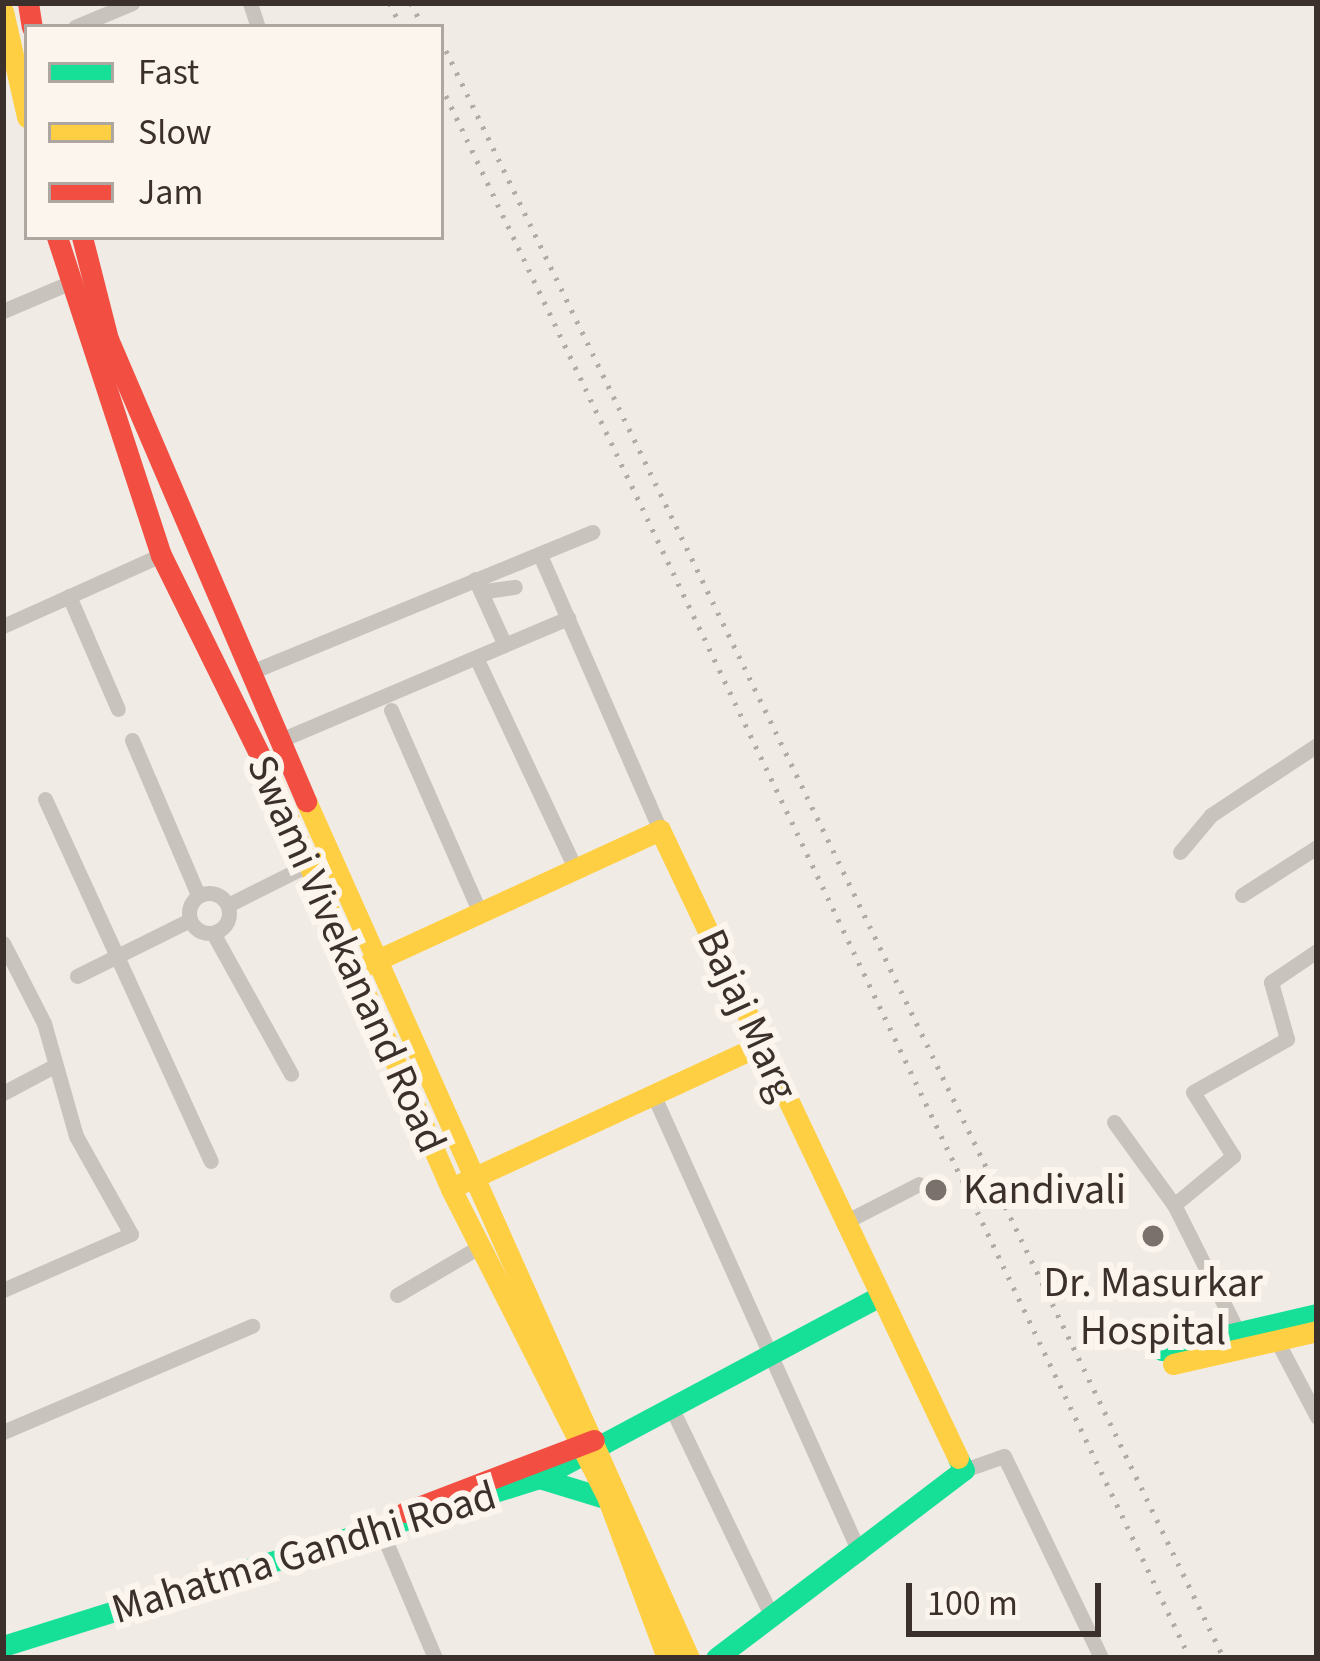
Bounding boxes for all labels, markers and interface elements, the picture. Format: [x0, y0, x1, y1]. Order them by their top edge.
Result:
legend [24, 24, 444, 240]
text: Fast [138, 47, 199, 98]
text: Slow [138, 107, 212, 158]
text: Jam [138, 167, 203, 218]
street label: Swami Vivekanand Road [236, 747, 456, 1161]
street label: Bajaj Marg [685, 921, 809, 1109]
place label: Kandivali [963, 1165, 1126, 1215]
marker: Kandivali [920, 1174, 952, 1206]
marker: Dr. Masurkar Hospital [1137, 1220, 1169, 1252]
place label: Dr. Masurkar Hospital [1043, 1258, 1263, 1356]
street label: Mahatma Gandhi Road [106, 1471, 502, 1635]
scale bar [912, 1559, 1107, 1633]
text: 100 m [927, 1578, 1018, 1629]

